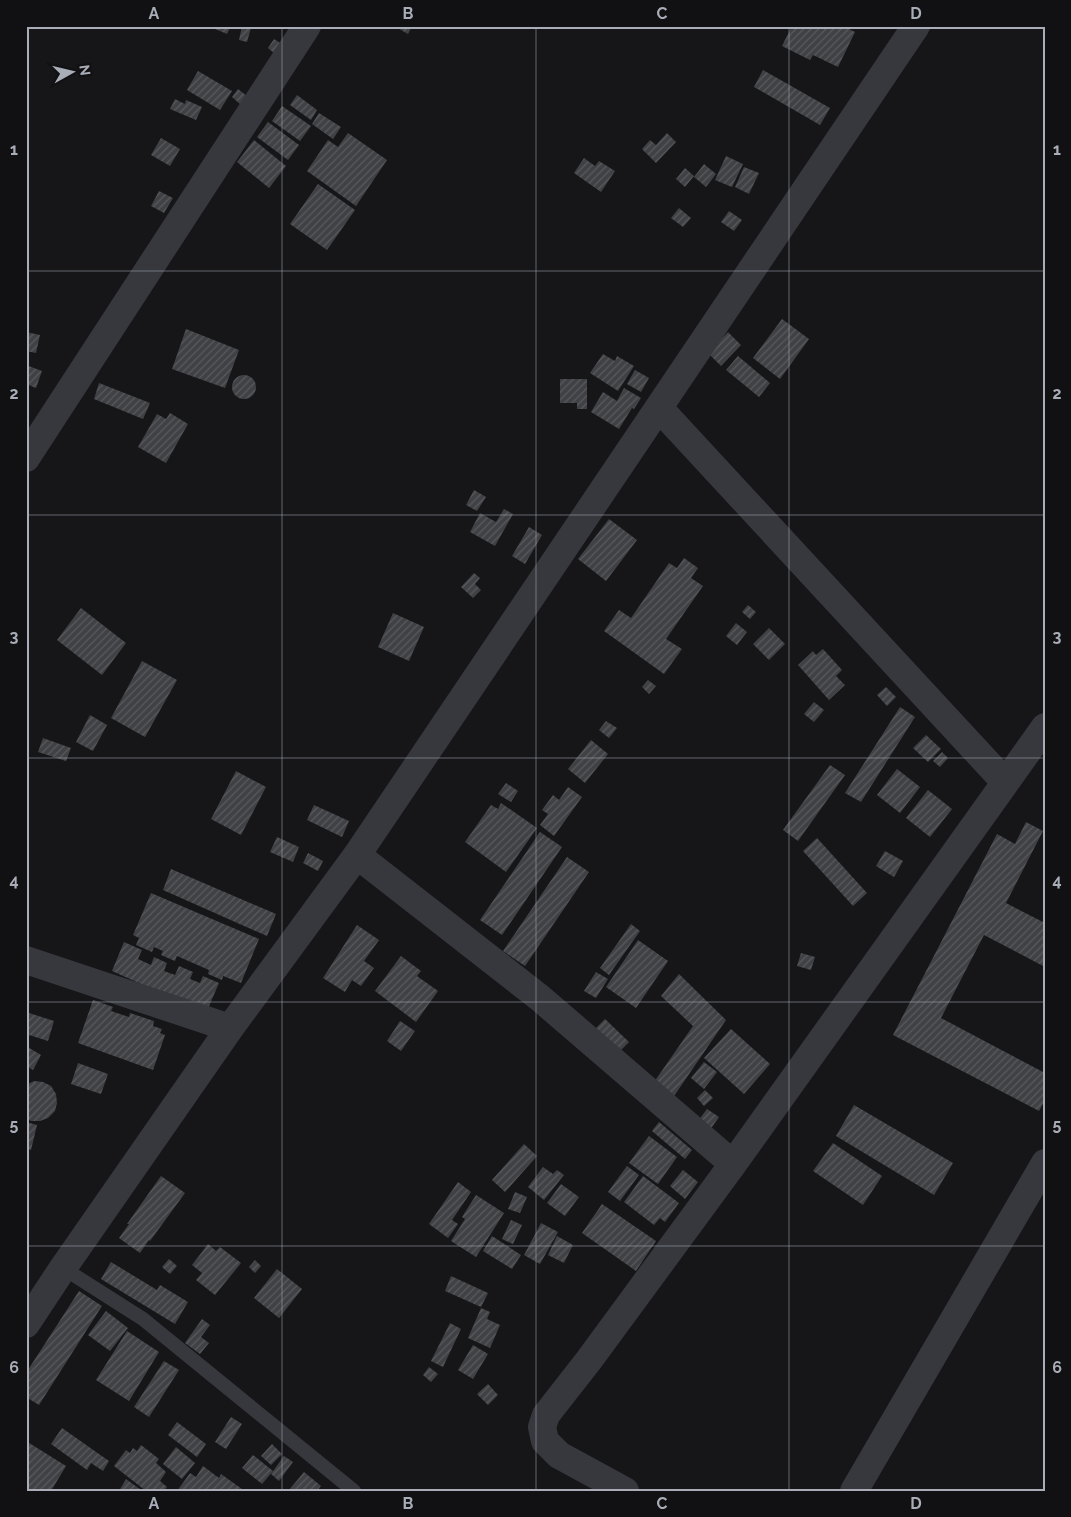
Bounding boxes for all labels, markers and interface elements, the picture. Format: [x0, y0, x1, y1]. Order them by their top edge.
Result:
text: A [149, 4, 160, 23]
text: B [403, 4, 414, 23]
text: C [657, 4, 668, 23]
text: D [910, 4, 922, 23]
north arrow [48, 48, 98, 98]
text: N [76, 64, 94, 77]
text: 1 [10, 140, 18, 159]
text: 1 [1053, 140, 1061, 159]
text: 2 [9, 384, 19, 403]
text: 2 [1052, 384, 1062, 403]
text: 3 [10, 627, 19, 646]
text: 3 [1053, 627, 1062, 646]
text: 4 [9, 871, 19, 890]
text: 4 [1052, 871, 1062, 890]
text: 5 [10, 1115, 19, 1134]
text: 5 [1053, 1115, 1062, 1134]
text: 6 [9, 1358, 19, 1377]
text: 6 [1052, 1358, 1062, 1377]
text: A [149, 1494, 160, 1513]
text: B [403, 1494, 414, 1513]
text: C [657, 1494, 668, 1513]
text: D [910, 1494, 922, 1513]

